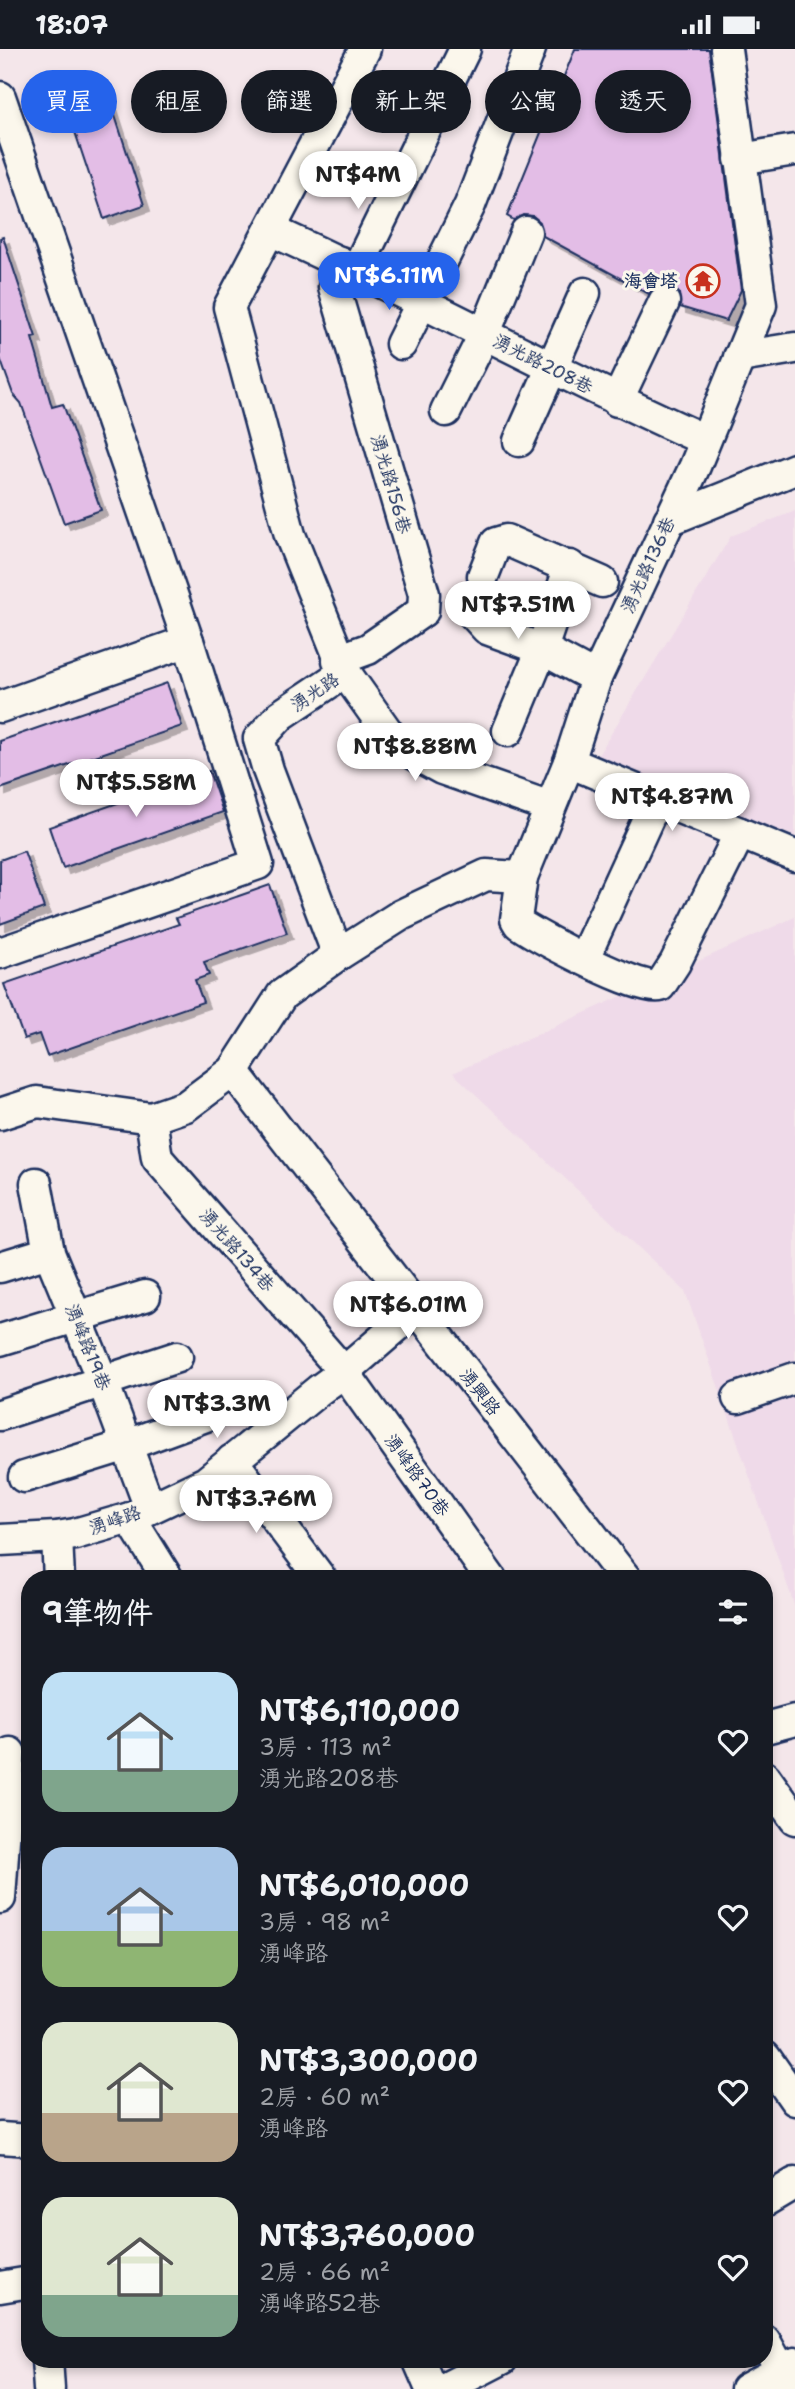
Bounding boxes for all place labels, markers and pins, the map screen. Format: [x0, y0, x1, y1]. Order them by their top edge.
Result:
pin: NT$4M [309, 151, 407, 211]
pin: NT$6.11M [317, 253, 461, 312]
temple icon: 海會塔 [684, 262, 722, 300]
place label: 海會塔 [624, 269, 678, 293]
pin: NT$7.51M [446, 581, 590, 641]
pin: NT$8.88M [343, 723, 487, 783]
pin: NT$5.58M [64, 759, 208, 819]
pin: NT$4.87M [600, 773, 744, 833]
pin: NT$6.01M [336, 1281, 480, 1341]
pin: NT$3.3M [152, 1381, 282, 1440]
pin: NT$3.76M [184, 1475, 328, 1535]

